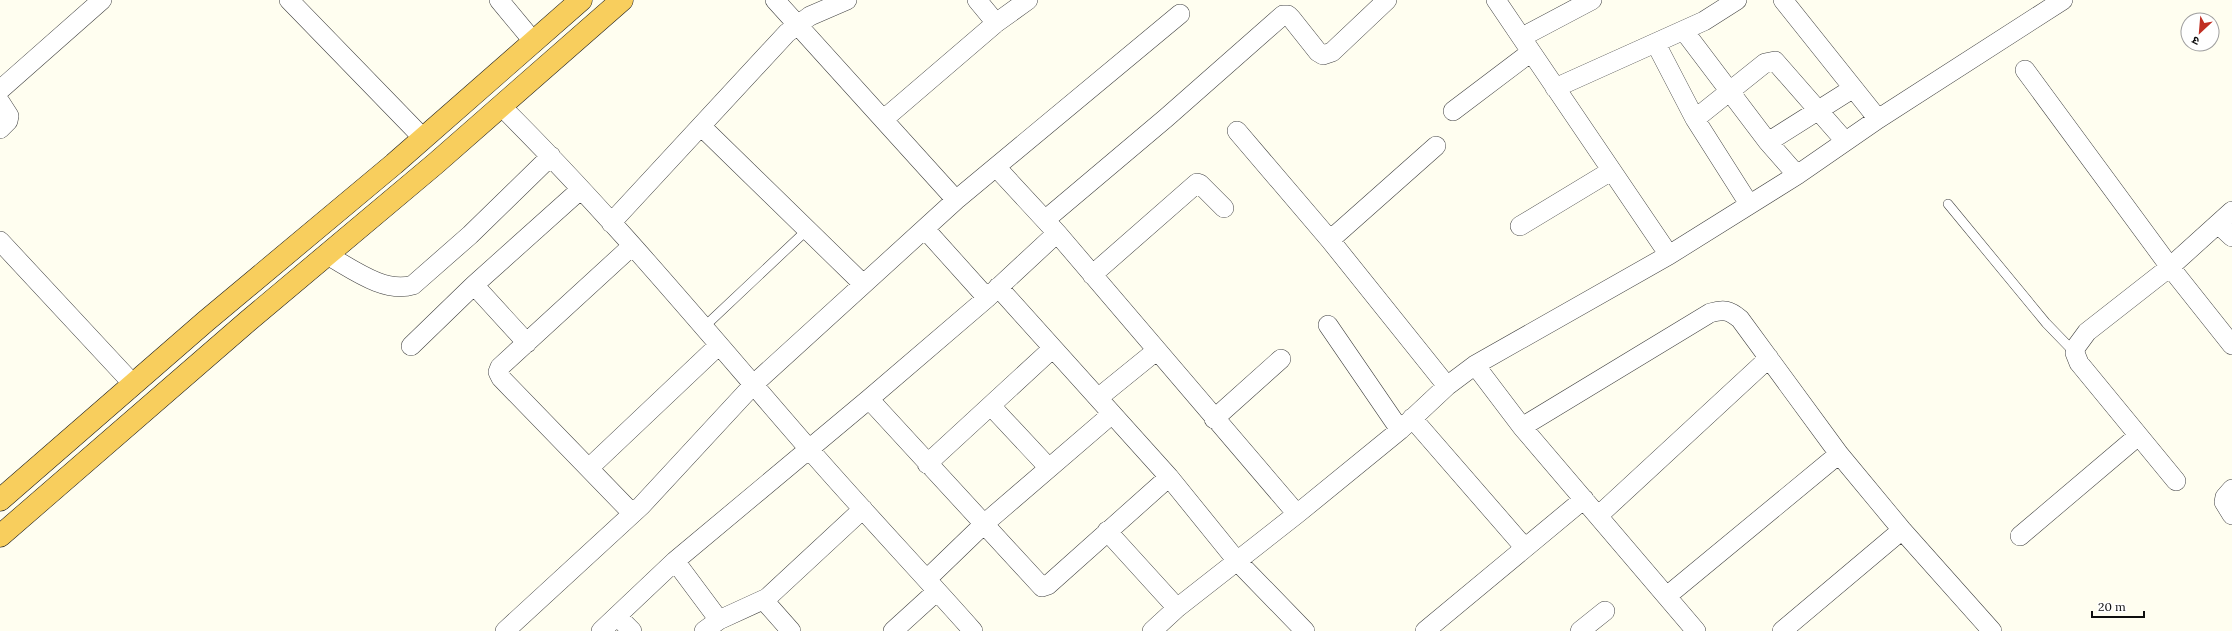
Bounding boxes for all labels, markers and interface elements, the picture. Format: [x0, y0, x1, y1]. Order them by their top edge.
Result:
north arrow [2180, 12, 2220, 52]
text: उ [2189, 33, 2202, 49]
scale bar [2092, 593, 2144, 619]
text: 20 m [2098, 599, 2126, 614]

